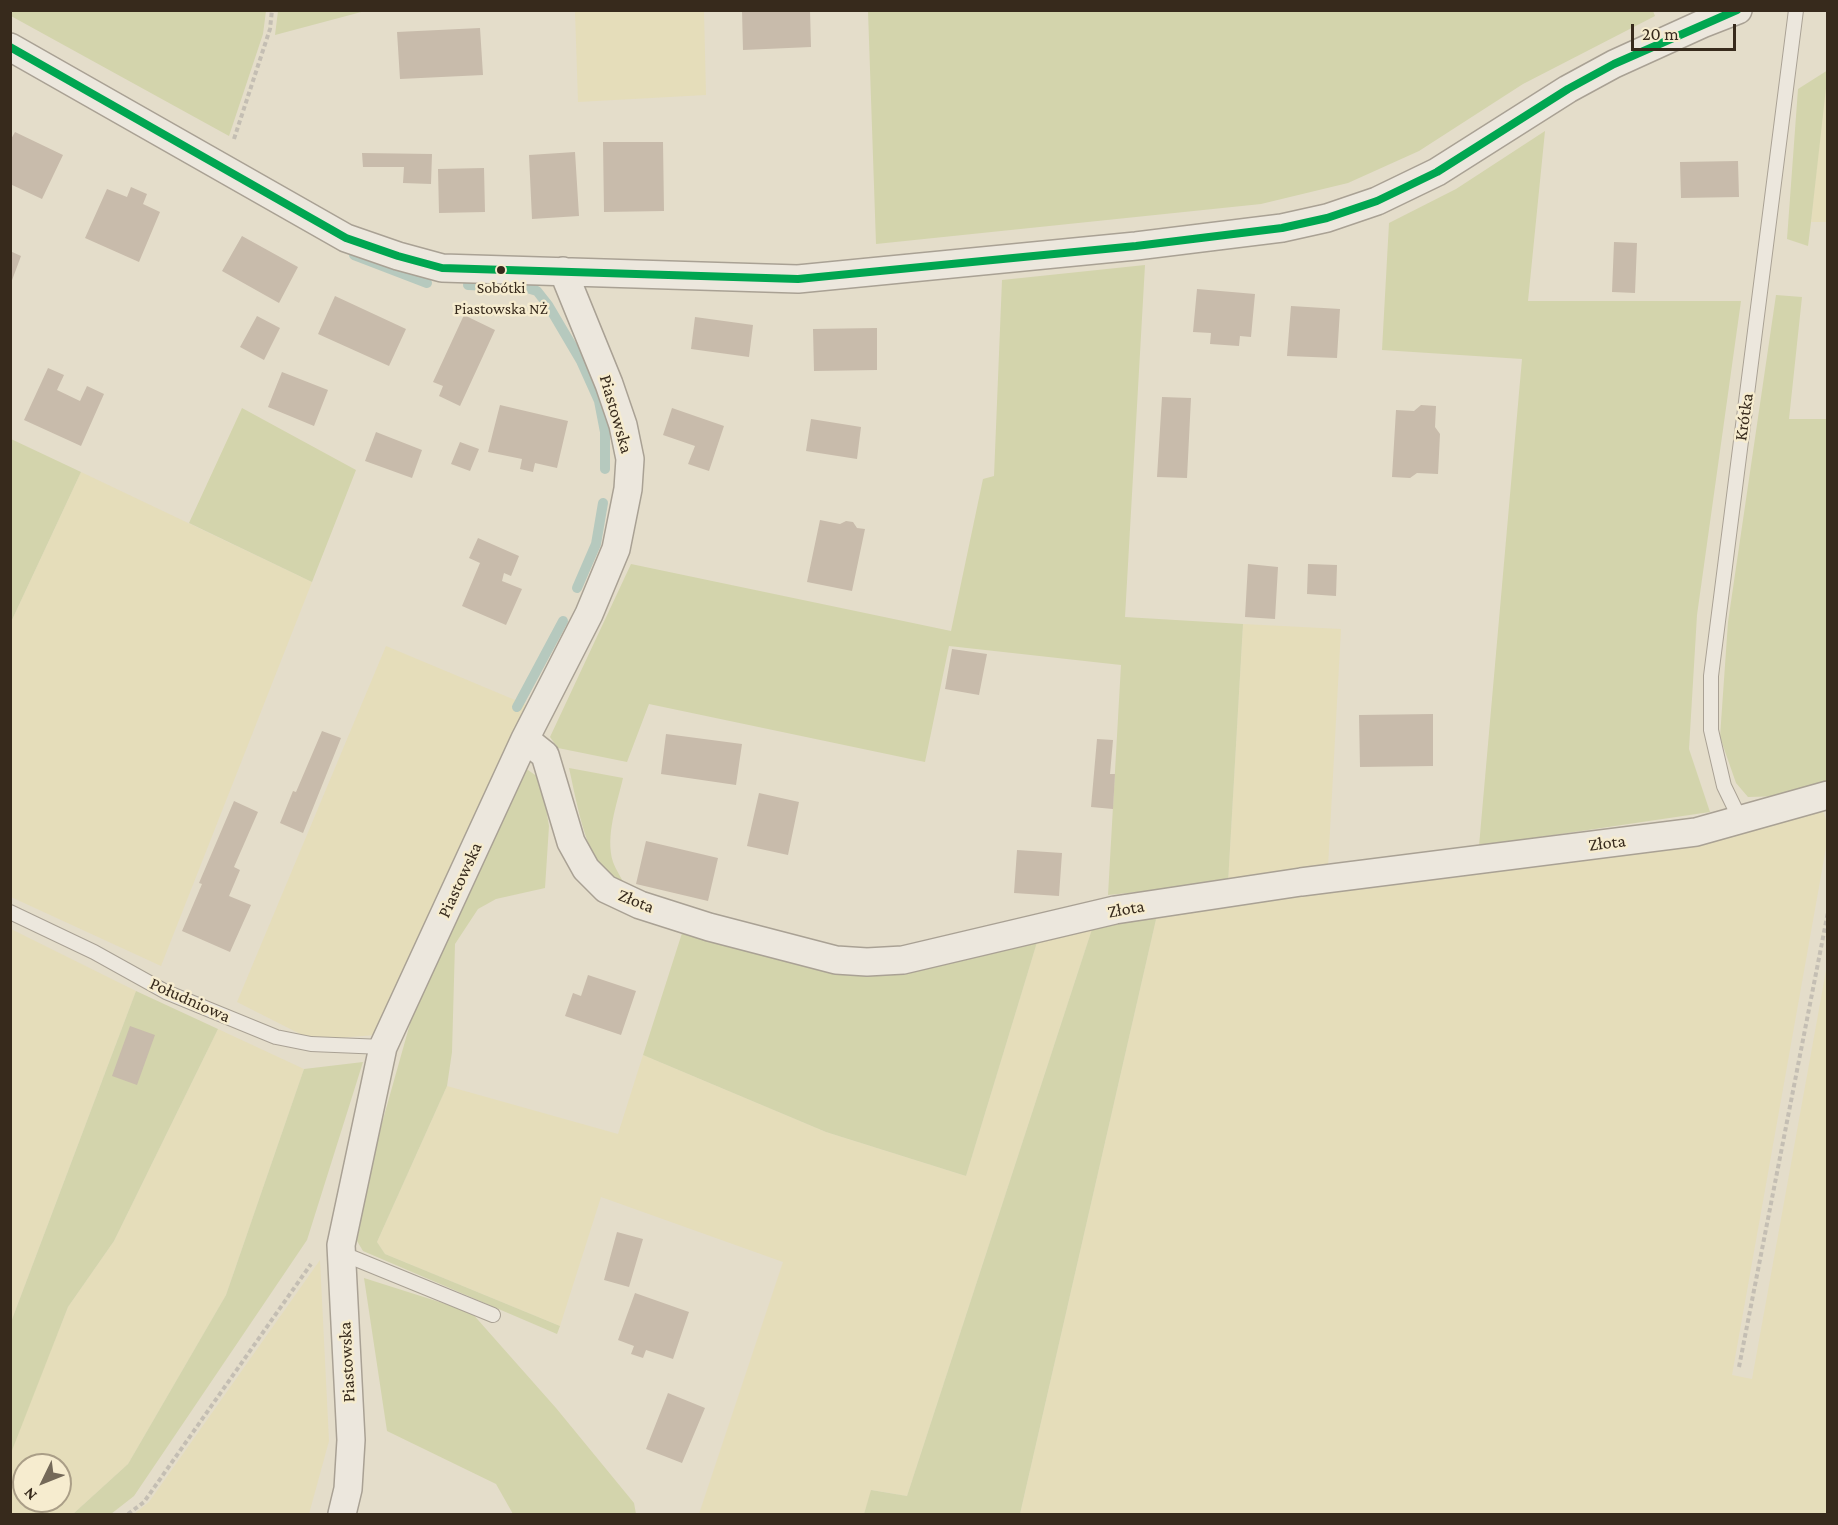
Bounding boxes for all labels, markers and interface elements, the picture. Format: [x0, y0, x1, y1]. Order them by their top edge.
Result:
scale bar [1634, 12, 1739, 50]
text: 20 m [1642, 24, 1679, 44]
marker: Sobótki Piastowska NŻ [495, 264, 507, 276]
place label: Sobótki Piastowska NŻ [454, 278, 548, 316]
street label: Piastowska [594, 372, 638, 456]
street label: Krótka [1730, 392, 1758, 442]
street label: Złota [1587, 830, 1627, 856]
street label: Piastowska [433, 839, 487, 921]
street label: Złota [615, 884, 657, 918]
street label: Złota [1106, 895, 1146, 923]
street label: Południowa [146, 973, 234, 1027]
street label: Piastowska [334, 1321, 360, 1403]
north arrow [12, 1453, 72, 1513]
text: N [20, 1484, 40, 1504]

